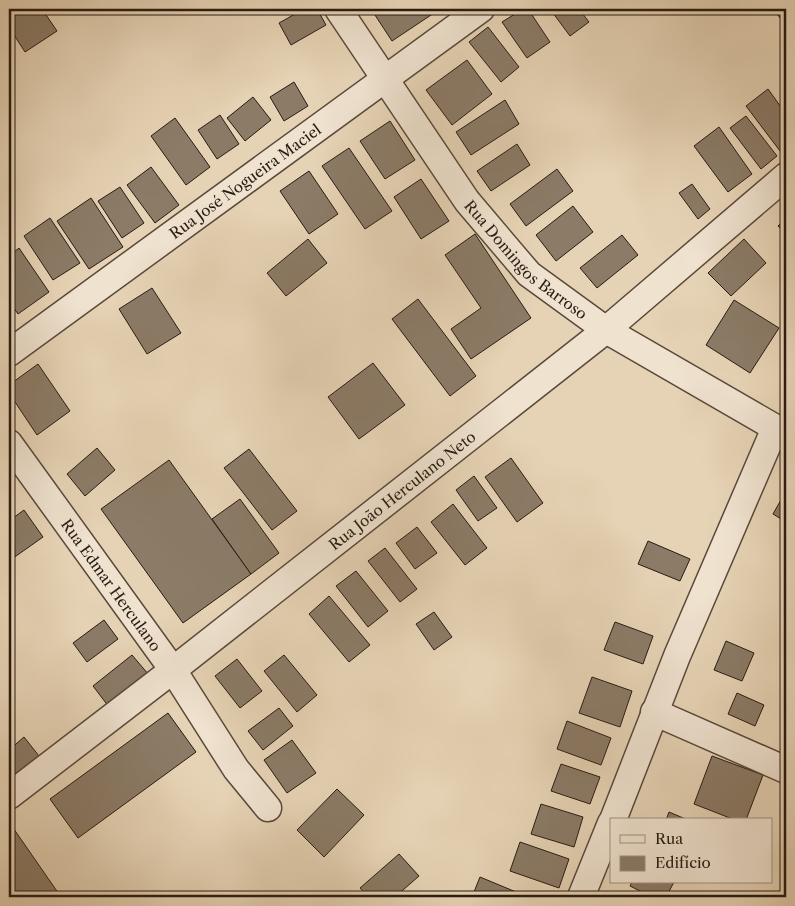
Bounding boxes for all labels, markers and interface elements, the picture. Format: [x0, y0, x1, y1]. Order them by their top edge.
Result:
street label: Rua José Nogueira Maciel [165, 119, 325, 243]
street label: Rua Domingos Barroso [461, 196, 591, 323]
street label: Rua João Herculano Neto [325, 427, 479, 554]
street label: Rua Edmar Herculano [57, 515, 166, 655]
legend [610, 818, 772, 884]
text: Rua [655, 829, 683, 848]
text: Edifício [655, 853, 711, 872]

